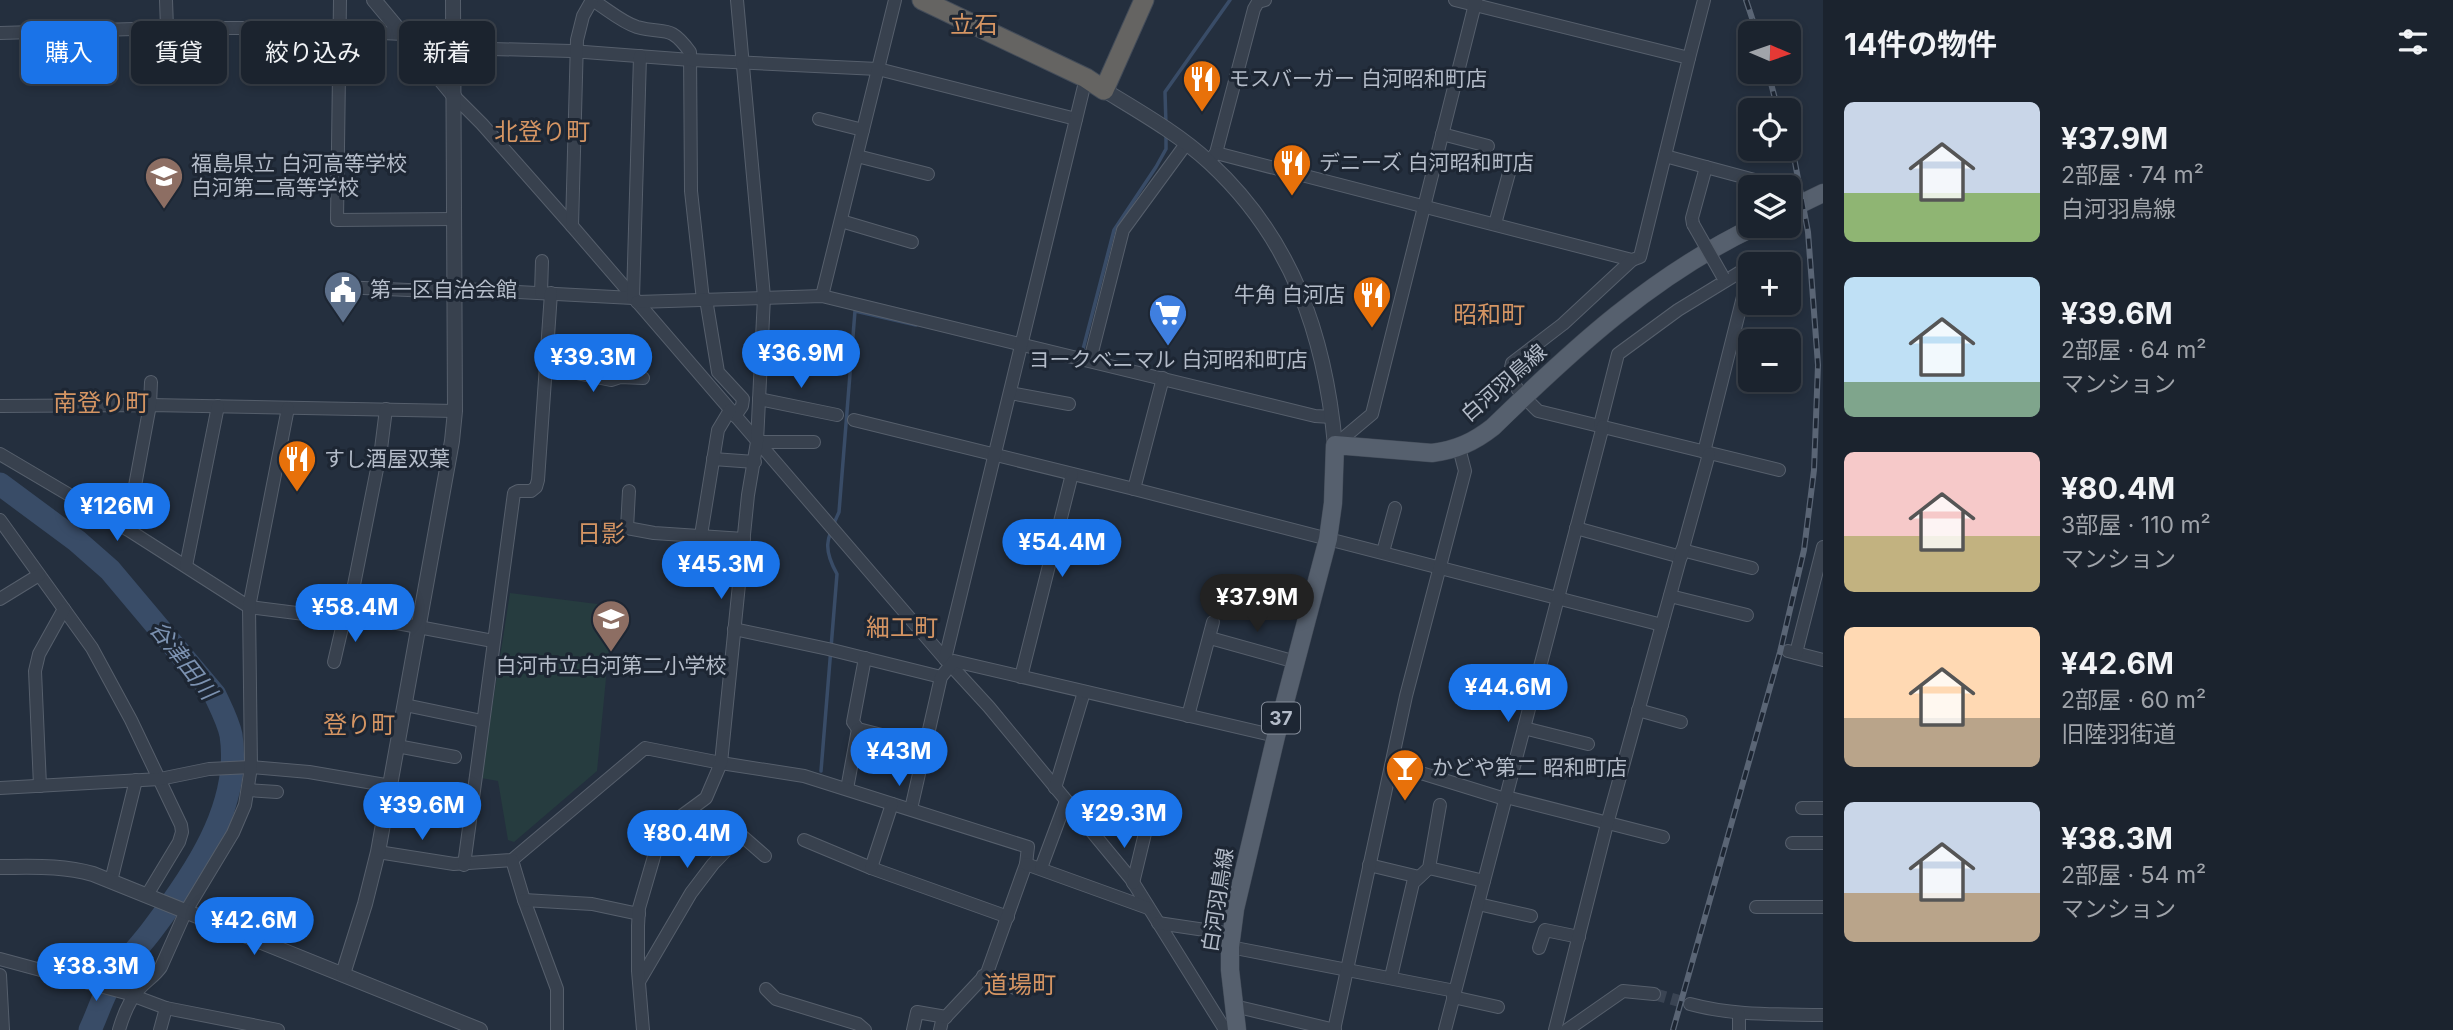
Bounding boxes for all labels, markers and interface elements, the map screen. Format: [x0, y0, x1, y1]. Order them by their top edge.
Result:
district label: 立石 [950, 10, 998, 39]
chip: 購入 [21, 21, 117, 84]
chip: 賃貸 [131, 21, 227, 84]
chip: 絞り込み [241, 21, 385, 84]
chip: 新着 [399, 21, 495, 84]
north arrow [1738, 21, 1801, 84]
map controls [1738, 21, 1801, 392]
icon: filters [2394, 23, 2432, 61]
text: 14件の物件 [1844, 26, 1997, 62]
restaurant icon: モスバーガー 白河昭和町店 [1181, 58, 1223, 113]
place label: モスバーガー 白河昭和町店 [1229, 66, 1487, 91]
button: locate [1738, 98, 1801, 161]
district label: 北登り町 [494, 117, 590, 146]
text: ¥37.9M [2061, 120, 2168, 156]
icon: home [1900, 130, 1984, 214]
restaurant icon: デニーズ 白河昭和町店 [1271, 142, 1313, 197]
place label: デニーズ 白河昭和町店 [1319, 150, 1534, 175]
place label: 福島県立 白河高等学校 白河第二高等学校 [191, 151, 407, 200]
school or university icon: 福島県立 白河高等学校 白河第二高等学校 [143, 155, 185, 210]
text: 2部屋 · 74 m² [2061, 161, 2204, 189]
button: layers [1738, 175, 1801, 238]
text: 白河羽鳥線 [2061, 195, 2176, 223]
button: + [1738, 252, 1801, 315]
public building icon: 第一区自治会館 [322, 269, 364, 324]
restaurant icon: 牛角 白河店 [1351, 274, 1393, 329]
place label: 第一区自治会館 [370, 277, 517, 302]
place label: 牛角 白河店 [1234, 282, 1345, 307]
supermarket icon: ヨークベニマル 白河昭和町店 [1147, 292, 1189, 347]
text: ¥39.6M [2061, 295, 2173, 331]
district label: 昭和町 [1453, 300, 1525, 329]
icon: home [1900, 305, 1984, 389]
button: − [1738, 329, 1801, 392]
pin: ¥36.9M [744, 330, 858, 390]
pin: ¥39.3M [536, 334, 650, 394]
text: 2部屋 · 64 m² [2061, 336, 2207, 364]
text: ¥36.9M [758, 339, 844, 367]
street label: 白河羽鳥線 [1456, 339, 1551, 426]
text: ¥39.3M [550, 343, 636, 371]
place label: ヨークベニマル 白河昭和町店 [1029, 347, 1307, 372]
text: マンション [2061, 370, 2176, 398]
district label: 南登り町 [53, 388, 149, 417]
restaurant icon: すし酒屋双葉 [276, 438, 318, 493]
place label: すし酒屋双葉 [324, 446, 450, 471]
text: ¥80.4M [2061, 470, 2175, 506]
icon: home [1900, 480, 1984, 564]
pin: ¥126M [68, 484, 166, 543]
text: ¥126M [80, 492, 154, 520]
text: 3部屋 · 110 m² [2061, 511, 2211, 539]
district label: 日影 [577, 519, 625, 548]
pin: ¥54.4M [1005, 520, 1119, 579]
text: ¥54.4M [1018, 528, 1106, 556]
pin: ¥45.3M [664, 542, 778, 601]
text: マンション [2061, 545, 2176, 573]
text: ¥45.3M [678, 550, 764, 578]
pin: ¥37.9M [1200, 574, 1314, 634]
text: ¥37.9M [1216, 583, 1298, 611]
pin: ¥58.4M [298, 584, 412, 644]
text: ¥58.4M [312, 593, 398, 621]
school or university icon: 白河市立白河第二小学校 [590, 598, 632, 653]
district label: 細工町 [866, 613, 938, 642]
water label: 谷津田川 [144, 615, 224, 707]
text: ¥42.6M [2061, 645, 2174, 681]
place label: 白河市立白河第二小学校 [496, 653, 727, 678]
icon: home [1900, 655, 1984, 739]
pin: ¥44.6M [1451, 664, 1565, 724]
text: ¥44.6M [1465, 673, 1551, 701]
text: 2部屋 · 60 m² [2061, 686, 2206, 714]
road number: 37 [1262, 702, 1300, 734]
district label: 登り町 [323, 710, 395, 739]
text: 旧陸羽街道 [2061, 720, 2176, 748]
pin: ¥43M [858, 728, 940, 788]
text: ¥43M [867, 737, 931, 765]
bar icon: かどや第二 昭和町店 [1384, 747, 1426, 802]
place label: かどや第二 昭和町店 [1432, 755, 1627, 780]
pin: ¥39.6M [365, 782, 479, 842]
pin: ¥29.3M [1067, 790, 1181, 850]
text: ¥39.6M [379, 791, 465, 819]
text: ¥29.3M [1081, 799, 1167, 827]
pin: ¥80.4M [630, 810, 744, 870]
text: ¥80.4M [643, 819, 731, 847]
text: ¥38.3M [2061, 820, 2173, 856]
icon: home [1900, 830, 1984, 914]
street label: 白河羽鳥線 [1197, 846, 1238, 954]
text: 2部屋 · 54 m² [2061, 861, 2206, 889]
text: マンション [2061, 895, 2176, 923]
pin: ¥42.6M [197, 898, 311, 957]
text: ¥42.6M [211, 906, 297, 934]
pin: ¥38.3M [39, 944, 153, 1003]
text: ¥38.3M [53, 952, 139, 980]
district label: 道場町 [984, 970, 1056, 999]

